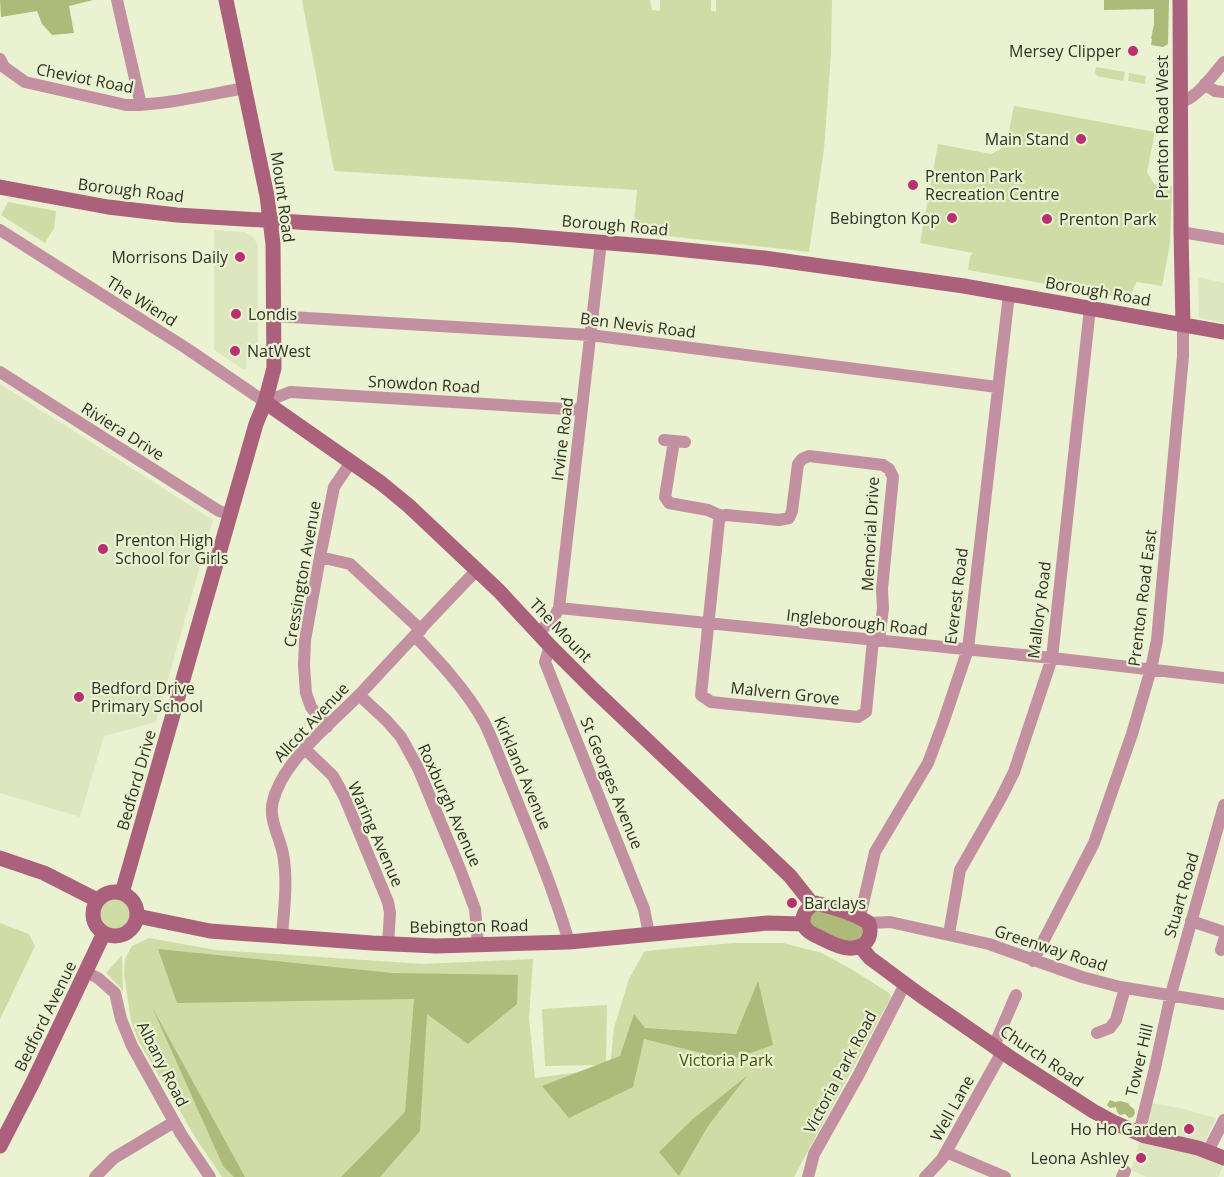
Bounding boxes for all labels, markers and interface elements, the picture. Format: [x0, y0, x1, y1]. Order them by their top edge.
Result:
place label: Mersey Clipper [1009, 40, 1121, 62]
marker: Mersey Clipper [1126, 44, 1140, 58]
street label: Prenton Road West [1151, 55, 1173, 199]
street label: Cheviot Road [35, 58, 135, 98]
place label: Main Stand [985, 128, 1069, 150]
marker: Main Stand [1074, 132, 1088, 146]
street label: Mount Road [266, 150, 300, 244]
place label: Prenton Park Recreation Centre [925, 165, 1059, 205]
street label: Borough Road [77, 173, 185, 207]
marker: Prenton Park Recreation Centre [906, 178, 920, 192]
place label: Bebington Kop [830, 207, 940, 229]
place label: Prenton Park [1059, 208, 1157, 230]
street label: Borough Road [561, 209, 669, 241]
marker: Bebington Kop [945, 211, 959, 225]
marker: Prenton Park [1040, 212, 1054, 226]
place label: Morrisons Daily [111, 246, 229, 268]
marker: Morrisons Daily [233, 250, 247, 264]
street label: The Wiend [103, 271, 181, 331]
street label: Borough Road [1044, 271, 1152, 311]
place label: Londis [248, 303, 297, 325]
marker: Londis [229, 307, 243, 321]
street label: Ben Nevis Road [579, 307, 697, 343]
place label: NatWest [247, 340, 311, 362]
marker: NatWest [228, 344, 242, 358]
street label: Snowdon Road [367, 370, 481, 398]
street label: Irvine Road [546, 396, 578, 482]
street label: Riviera Drive [77, 397, 169, 465]
street label: Memorial Drive [856, 476, 884, 592]
street label: Cressington Avenue [278, 499, 326, 649]
street label: Prenton Road East [1123, 528, 1161, 668]
place label: Prenton High School for Girls [115, 529, 228, 569]
marker: Prenton High School for Girls [96, 542, 110, 556]
street label: Everest Road [939, 546, 973, 646]
street label: Mallory Road [1022, 560, 1056, 660]
street label: The Mount [525, 593, 597, 667]
street label: Ingleborough Road [785, 604, 929, 640]
street label: Malvern Grove [729, 676, 841, 710]
place label: Bedford Drive Primary School [91, 677, 203, 717]
street label: Allcot Avenue [268, 678, 354, 766]
marker: Bedford Drive Primary School [72, 690, 86, 704]
street label: Kirkland Avenue [489, 713, 557, 833]
street label: St Georges Avenue [575, 714, 649, 852]
street label: Bedford Drive [111, 727, 161, 833]
street label: Roxburgh Avenue [413, 740, 487, 870]
street label: Waring Avenue [343, 778, 409, 890]
street label: Stuart Road [1158, 850, 1204, 940]
place label: Barclays [804, 892, 866, 914]
marker: Barclays [785, 896, 799, 910]
street label: Bebington Road [409, 914, 529, 938]
street label: Greenway Road [992, 919, 1110, 977]
street label: Bedford Avenue [9, 957, 81, 1075]
street label: Victoria Park Road [798, 1007, 882, 1137]
street label: Albany Road [132, 1018, 194, 1110]
street label: Church Road [996, 1020, 1088, 1092]
street label: Tower Hill [1120, 1021, 1158, 1099]
park label: Victoria Park [679, 1049, 773, 1071]
street label: Well Lane [925, 1071, 979, 1145]
place label: Ho Ho Garden [1070, 1118, 1177, 1140]
marker: Ho Ho Garden [1182, 1122, 1196, 1136]
place label: Leona Ashley [1031, 1147, 1130, 1169]
marker: Leona Ashley [1134, 1151, 1148, 1165]

